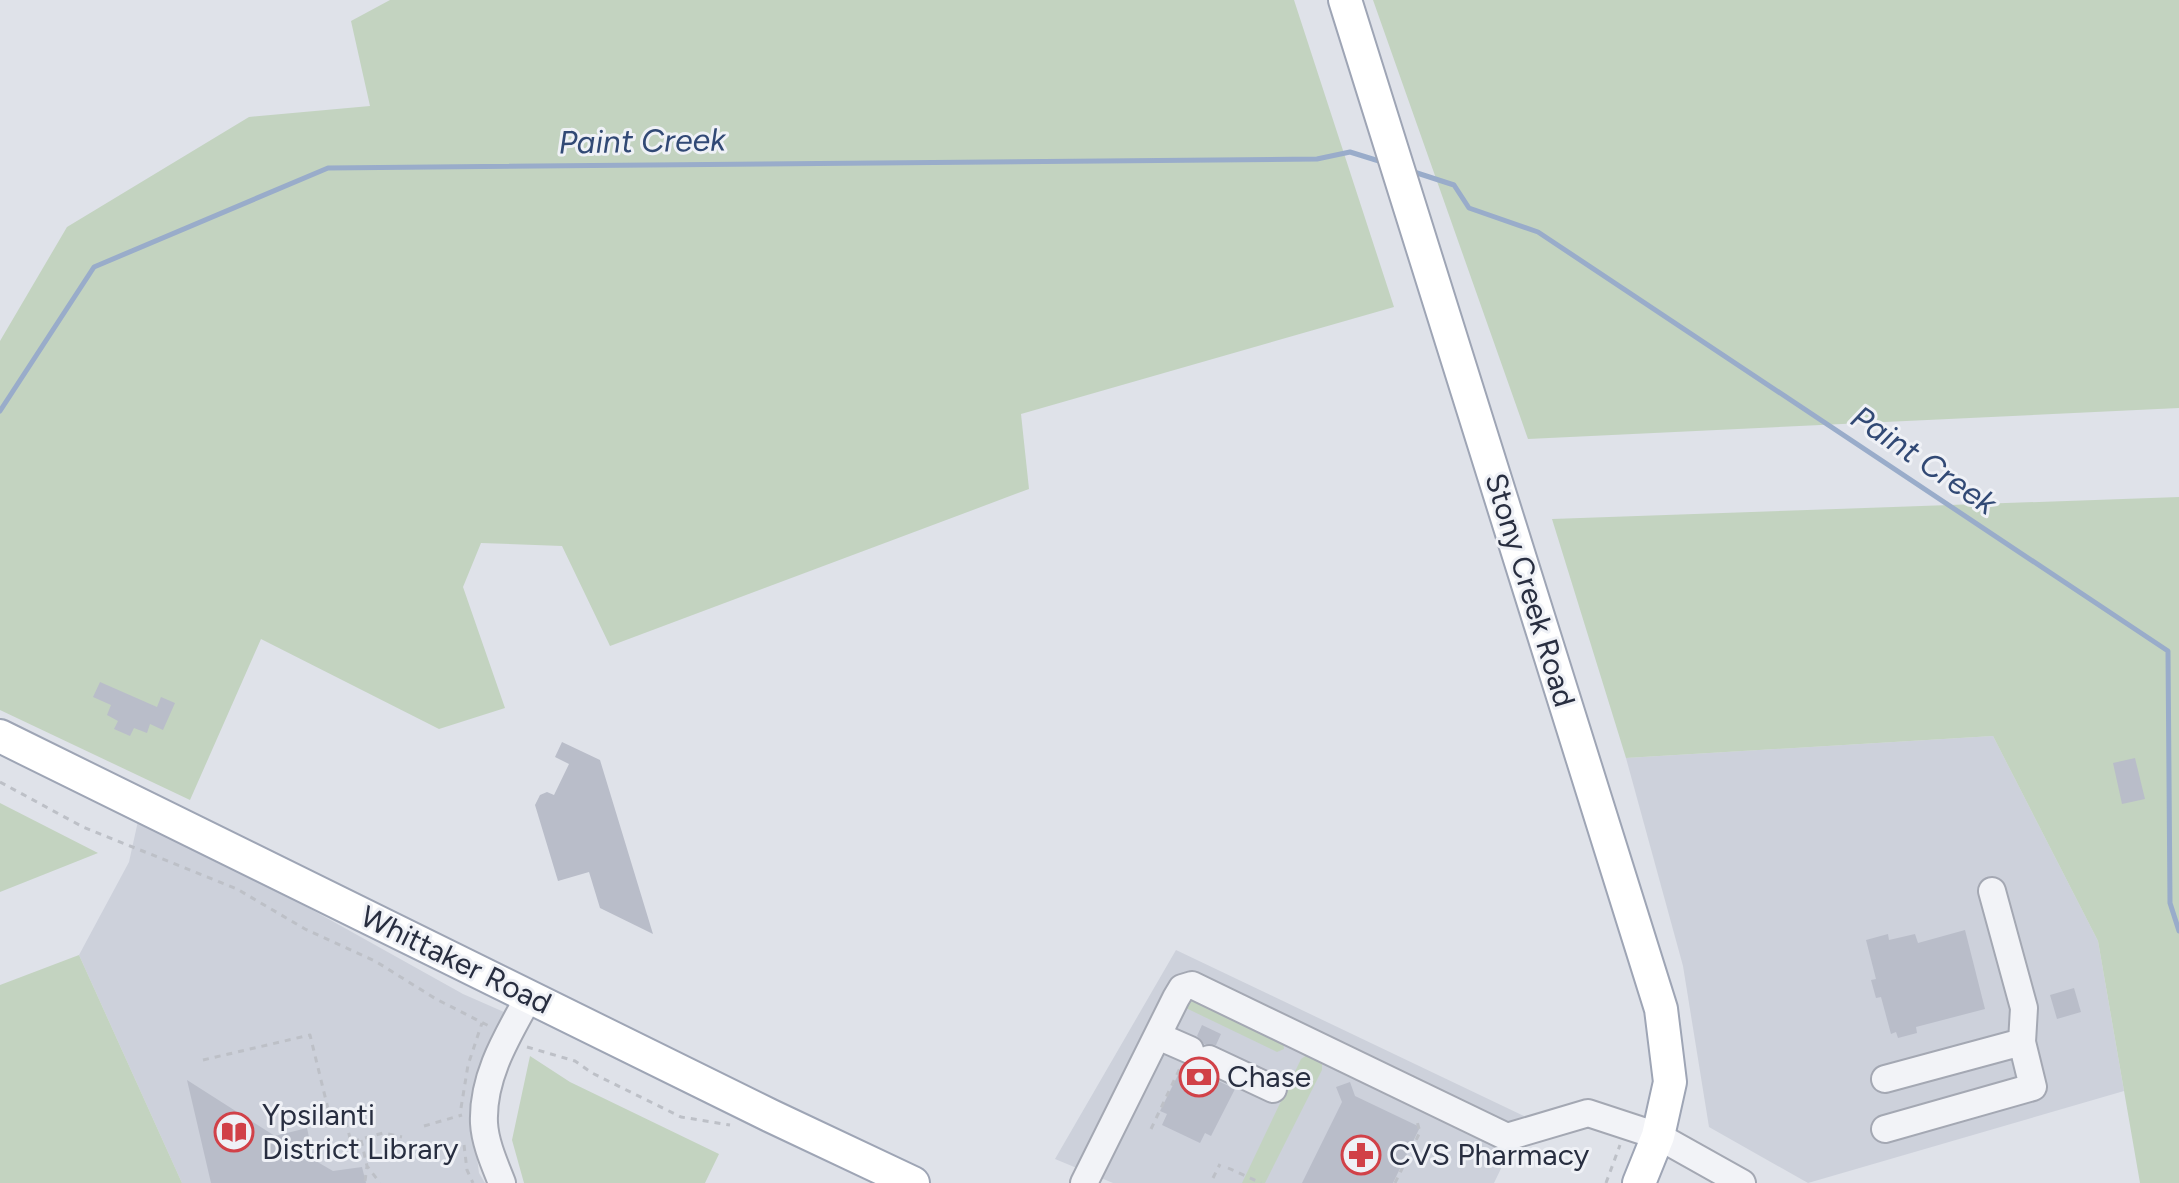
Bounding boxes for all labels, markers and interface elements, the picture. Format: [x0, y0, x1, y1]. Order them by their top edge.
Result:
water label: Paint Creek [558, 121, 727, 161]
water label: Paint Creek [1844, 398, 2005, 523]
street label: Stony Creek Road [1477, 469, 1584, 711]
street label: Whittaker Road [355, 897, 558, 1022]
bank icon: Chase [1178, 1056, 1220, 1098]
place label: Chase [1227, 1058, 1311, 1095]
place label: Ypsilanti District Library [262, 1096, 459, 1167]
library icon: Ypsilanti District Library [213, 1111, 255, 1153]
pharmacy icon: CVS Pharmacy [1340, 1134, 1382, 1176]
place label: CVS Pharmacy [1389, 1136, 1589, 1173]

